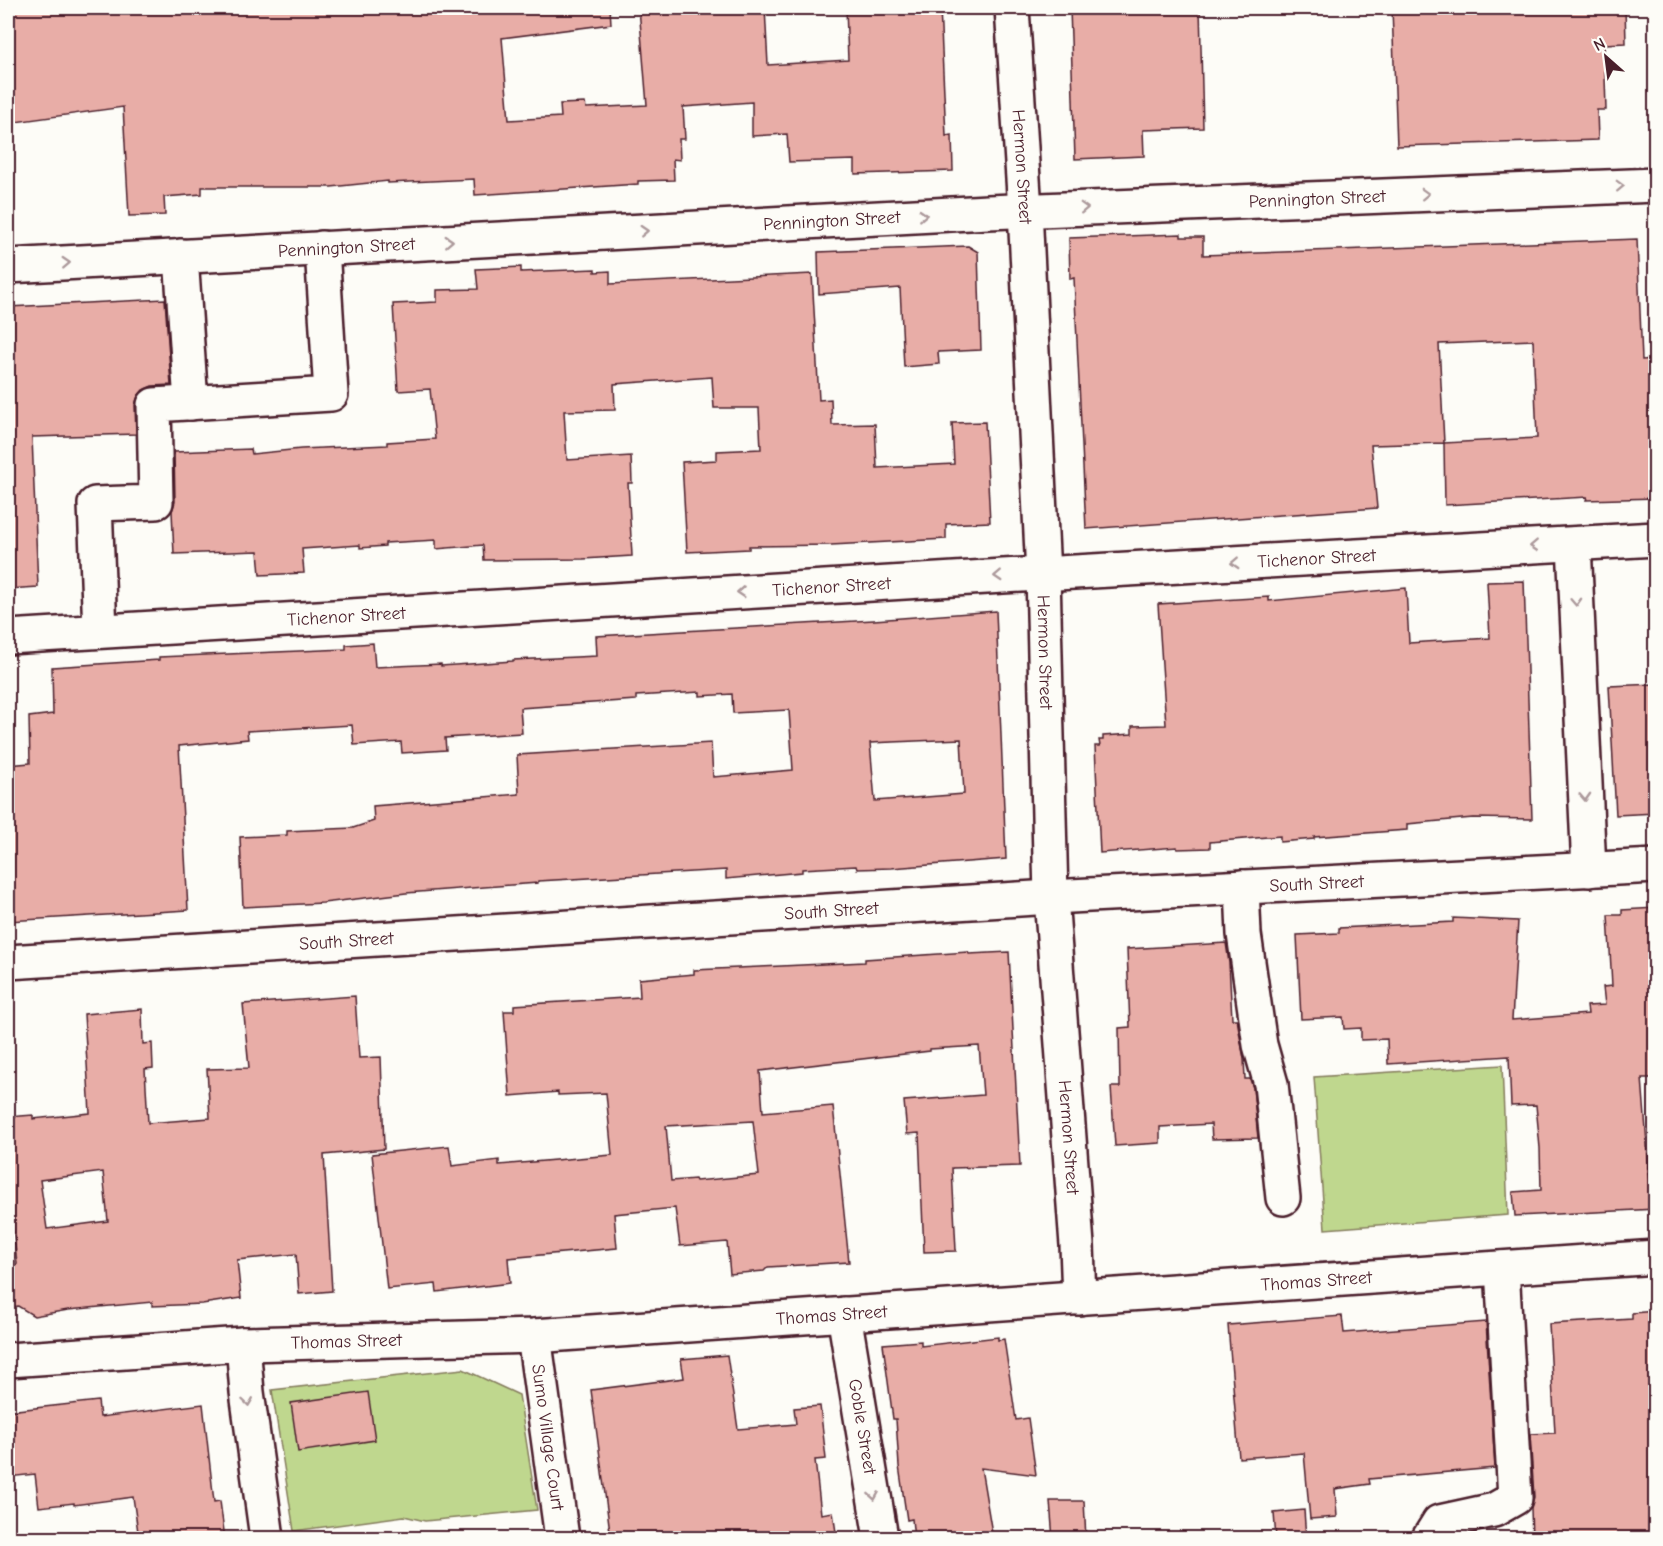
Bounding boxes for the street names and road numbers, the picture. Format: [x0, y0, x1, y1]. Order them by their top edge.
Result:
street label: Hermon Street [1008, 109, 1036, 225]
street label: Pennington Street [1248, 186, 1387, 212]
street label: Pennington Street [763, 207, 902, 235]
street label: Pennington Street [277, 234, 416, 262]
street label: Tichenor Street [1257, 545, 1377, 573]
street label: Tichenor Street [772, 573, 892, 601]
street label: Hermon Street [1033, 595, 1056, 711]
street label: Tichenor Street [287, 603, 407, 631]
street label: South Street [1269, 871, 1365, 897]
street label: South Street [784, 898, 880, 925]
street label: South Street [299, 928, 395, 955]
street label: Hermon Street [1054, 1079, 1083, 1196]
street label: Thomas Street [1260, 1267, 1374, 1296]
street label: Thomas Street [775, 1301, 889, 1330]
street label: Thomas Street [290, 1330, 403, 1354]
street label: Sumo Village Court [527, 1363, 568, 1512]
street label: Goble Street [844, 1377, 880, 1477]

